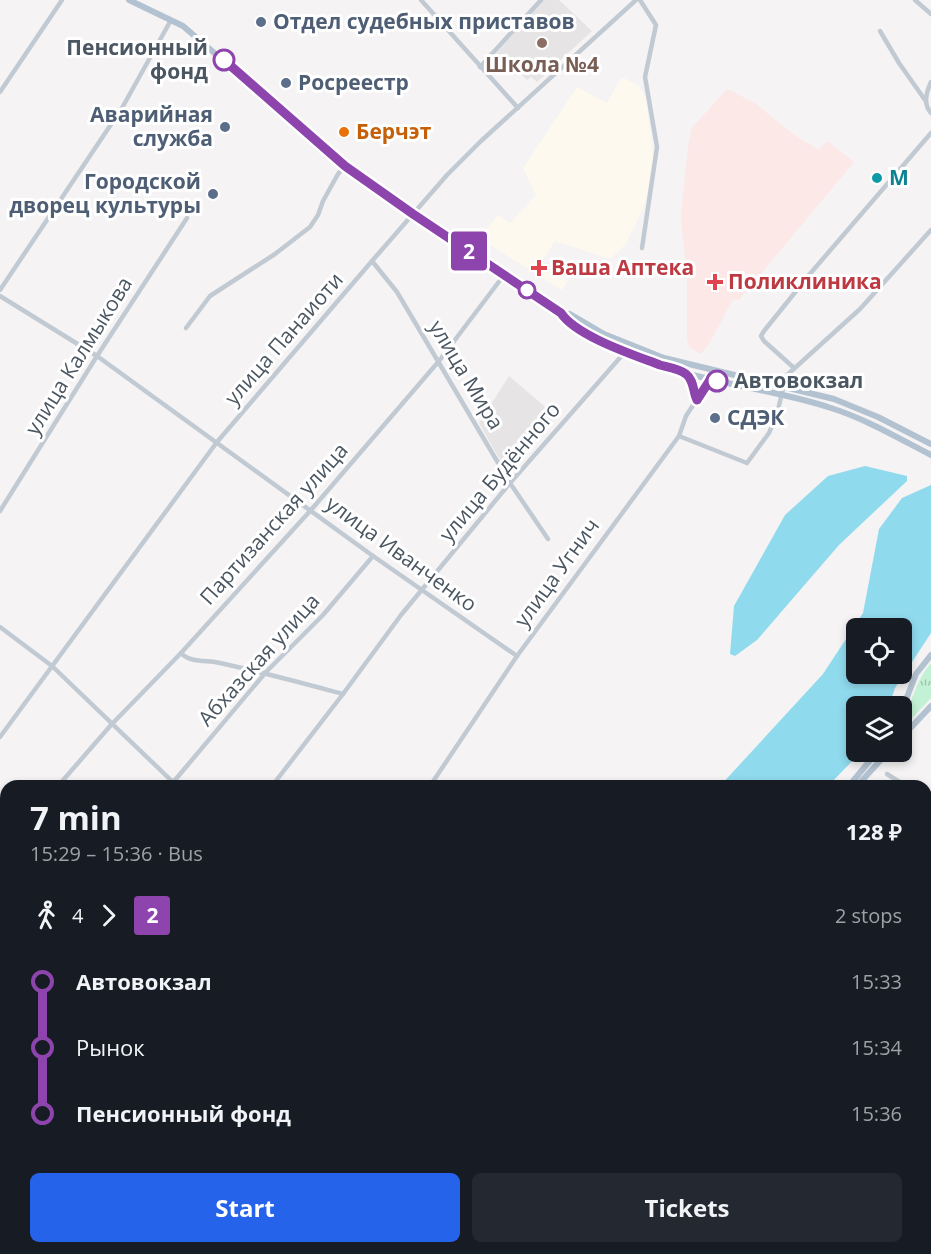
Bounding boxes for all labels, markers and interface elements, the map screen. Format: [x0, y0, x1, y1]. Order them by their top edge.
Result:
place label: Отдел судебных приставов [273, 7, 575, 35]
marker: Отдел судебных приставов [254, 15, 268, 29]
place label: Пенсионный фонд [66, 33, 208, 85]
marker: Школа №4 [535, 36, 549, 50]
marker: Пенсионный фонд [213, 49, 235, 71]
place label: Школа №4 [485, 50, 599, 78]
place label: Росреестр [298, 68, 409, 96]
marker: Росреестр [279, 76, 293, 90]
place label: Аварийная служба [90, 100, 213, 152]
place label: Берчэт [356, 117, 432, 145]
marker: Аварийная служба [218, 120, 232, 134]
marker: Берчэт [337, 125, 351, 139]
place label: М [889, 163, 909, 191]
place label: Городской дворец культуры [9, 167, 201, 219]
marker: М [870, 171, 884, 185]
marker: Городской дворец культуры [206, 187, 220, 201]
line badge: 2 [450, 232, 488, 270]
text: 2 [463, 237, 475, 265]
place label: Ваша Аптека [551, 253, 694, 281]
marker: Ваша Аптека [532, 261, 546, 275]
street label: улица Панаиоти [218, 266, 349, 411]
place label: Поликлиника [728, 267, 882, 295]
street label: улица Калмыкова [18, 271, 138, 440]
marker: Поликлиника [706, 273, 724, 291]
unlabelled marker [518, 281, 536, 299]
street label: улица Мира [423, 315, 511, 434]
place label: Автовокзал [734, 366, 863, 394]
marker: Автовокзал [706, 370, 728, 392]
street label: улица Будённого [432, 396, 566, 547]
place label: СДЭК [727, 403, 785, 431]
marker: СДЭК [708, 411, 722, 425]
street label: Партизанская улица [193, 436, 353, 610]
street label: улица Иванченко [320, 489, 483, 618]
street label: улица Угнич [507, 513, 605, 632]
street label: Абхазская улица [191, 587, 325, 731]
map controls [846, 618, 912, 762]
button: locate [846, 618, 912, 684]
button: layers [846, 696, 912, 762]
text: 7 min [30, 795, 122, 840]
text: 128 ₽ [846, 816, 902, 846]
text: 15:29 – 15:36 · Bus [30, 840, 203, 867]
icon: walk [30, 899, 63, 932]
icon: forward [92, 899, 125, 932]
text: 2 [146, 901, 158, 929]
text: 4 [72, 902, 83, 929]
text: 2 stops [835, 902, 902, 929]
text: Автовокзал [76, 966, 212, 996]
text: 15:33 [851, 968, 902, 995]
text: Рынок [76, 1032, 145, 1062]
text: 15:34 [851, 1034, 902, 1061]
text: Пенсионный фонд [76, 1098, 291, 1128]
text: 15:36 [851, 1100, 902, 1127]
button: Start [30, 1173, 460, 1242]
button: Tickets [472, 1173, 902, 1242]

